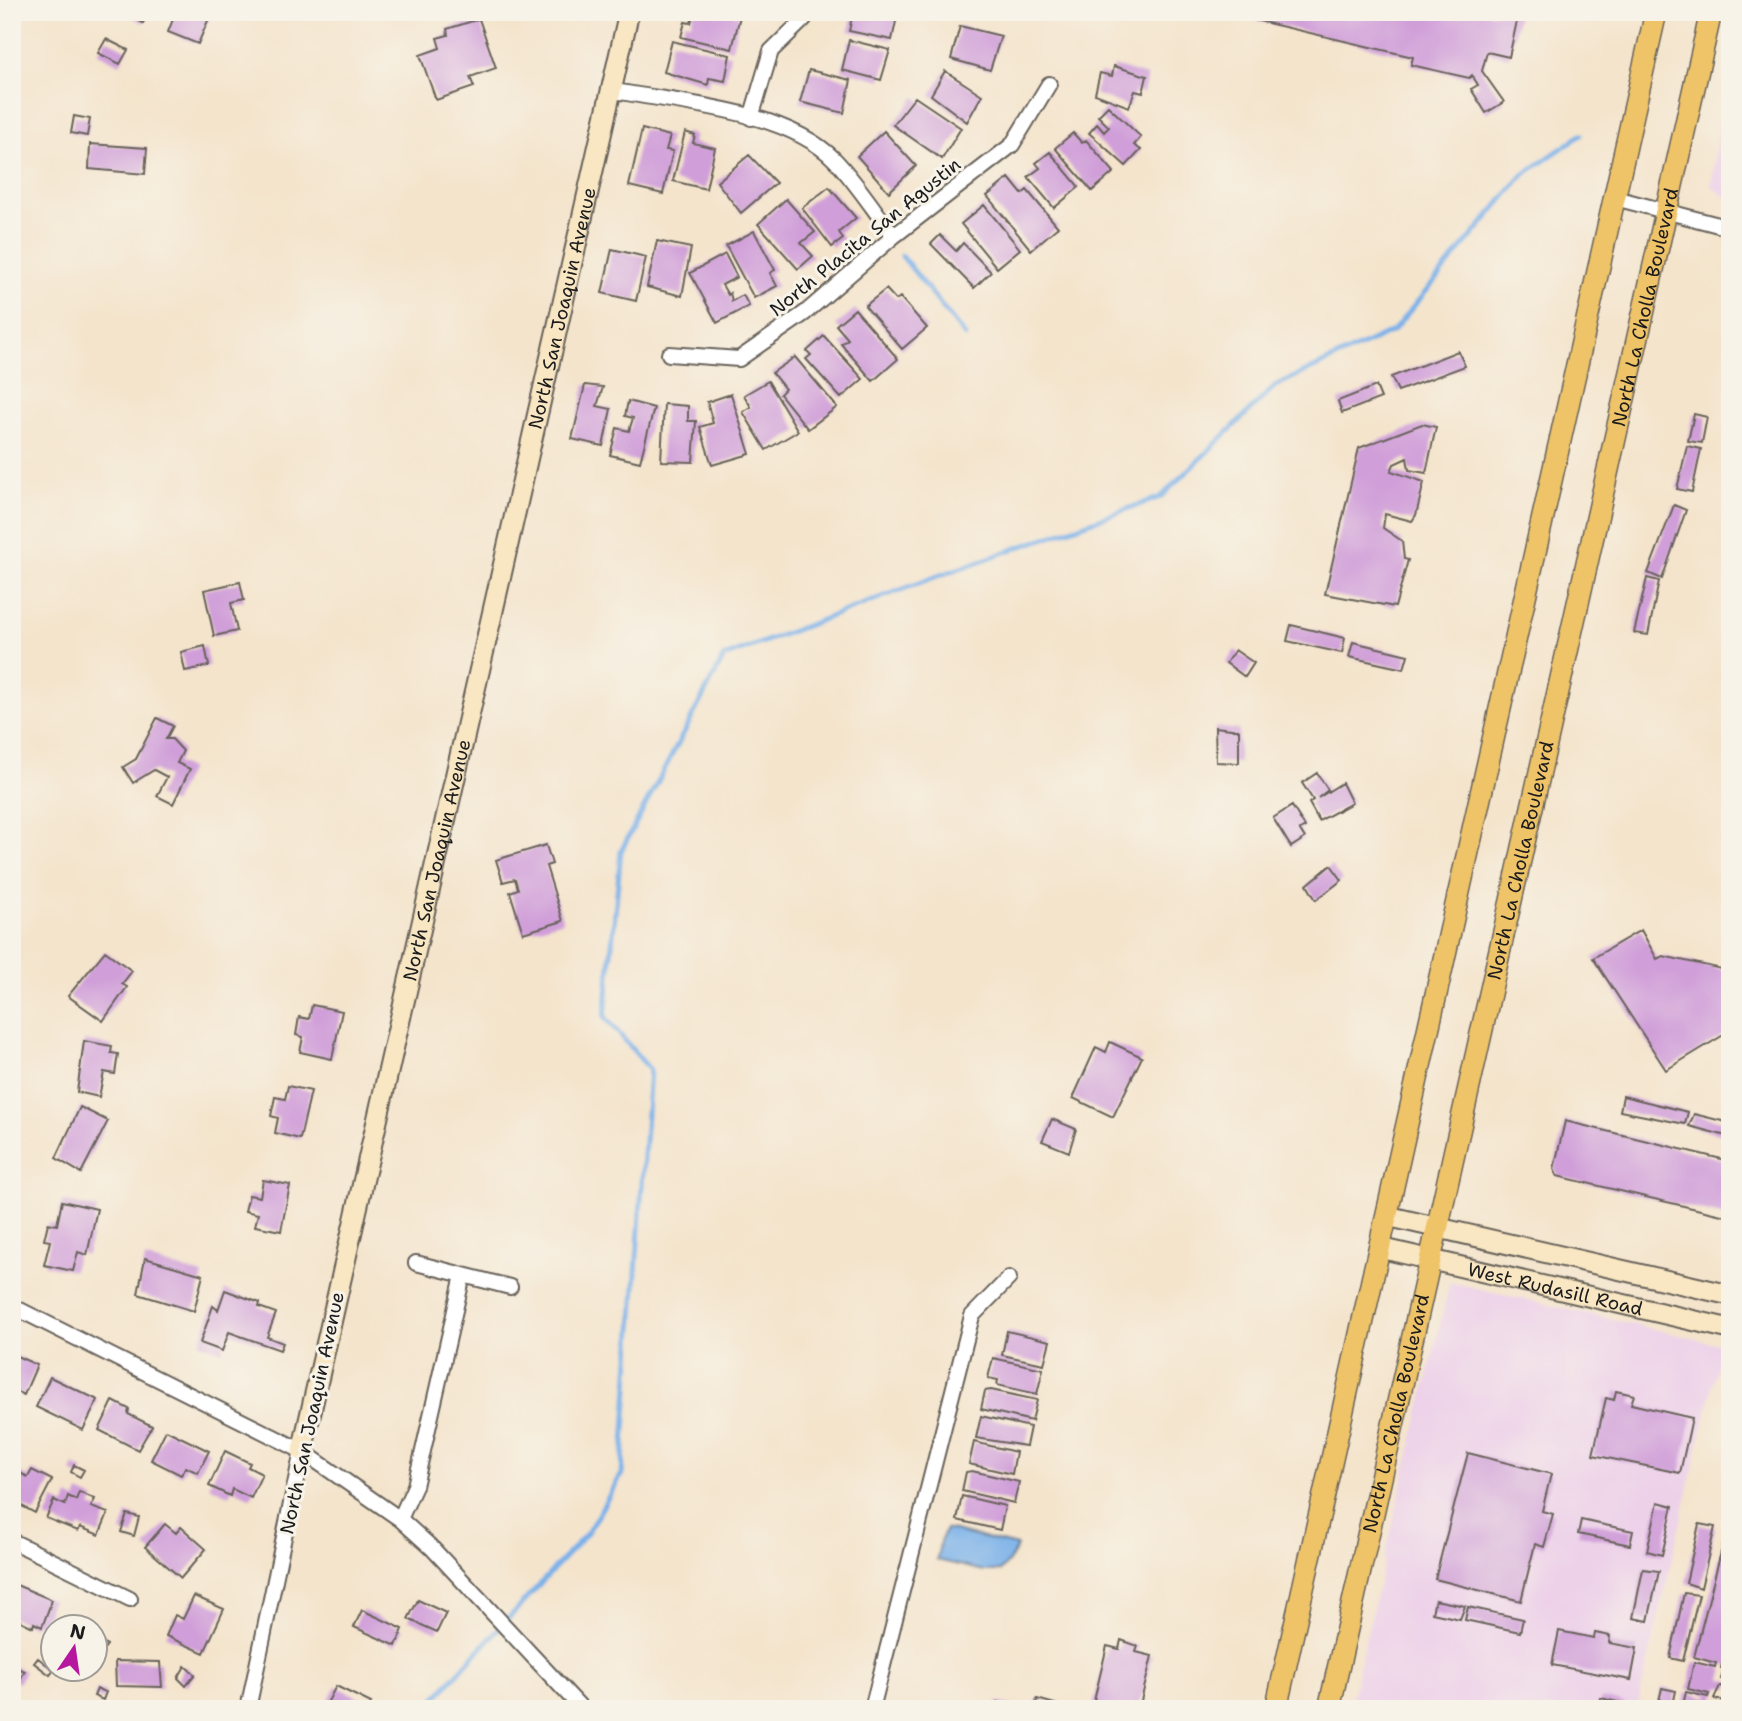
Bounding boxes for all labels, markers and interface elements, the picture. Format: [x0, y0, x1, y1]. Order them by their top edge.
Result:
street label: North Placita San Agustin [764, 152, 966, 322]
street label: North San Joaquin Avenue [522, 185, 601, 432]
street label: North La Cholla Boulevard [1606, 185, 1684, 429]
street label: North San Joaquin Avenue [397, 737, 476, 983]
street label: North La Cholla Boulevard [1481, 738, 1559, 982]
street label: West Rudasill Road [1465, 1256, 1645, 1321]
street label: North San Joaquin Avenue [274, 1290, 350, 1536]
street label: North La Cholla Boulevard [1357, 1292, 1435, 1535]
north arrow [38, 1612, 108, 1682]
text: N [68, 1618, 88, 1646]

